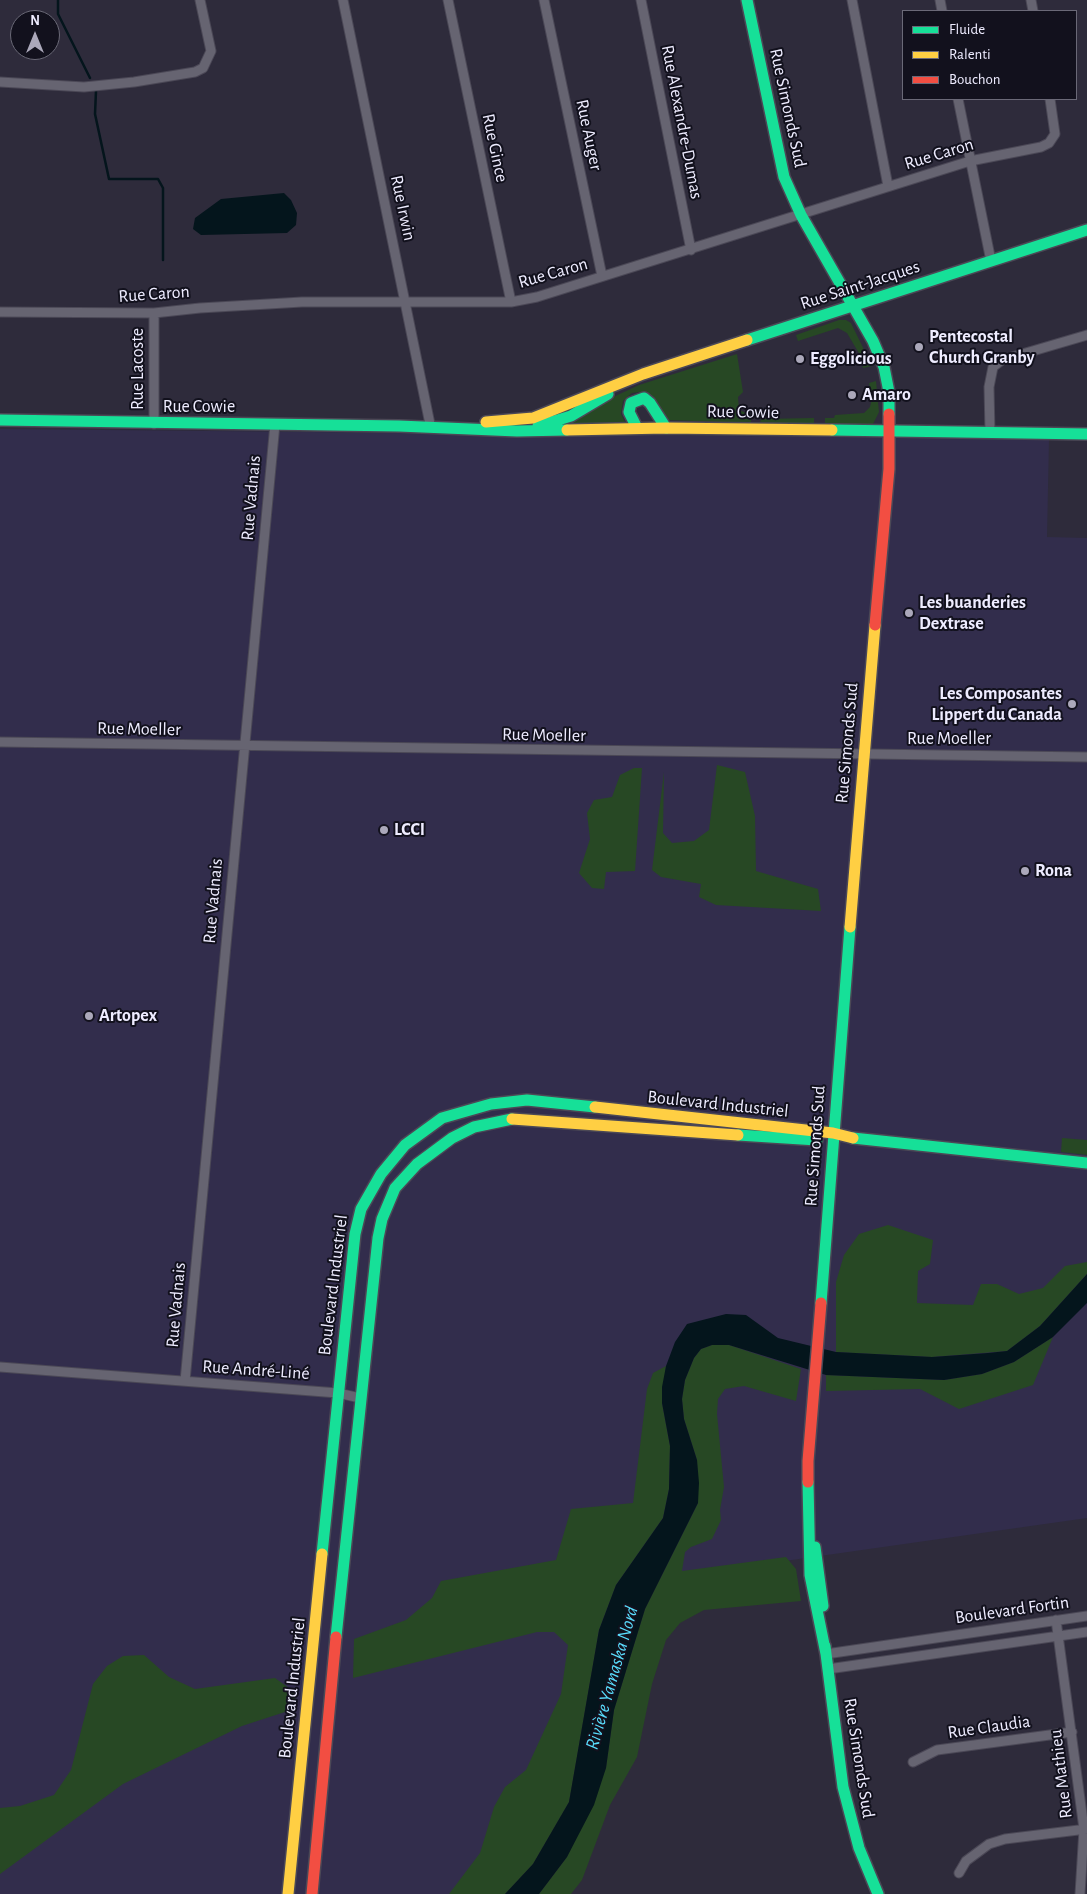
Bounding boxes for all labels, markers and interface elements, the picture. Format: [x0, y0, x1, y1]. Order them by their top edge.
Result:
north arrow [10, 10, 60, 60]
legend [902, 10, 1077, 100]
text: N [30, 14, 40, 28]
text: Fluide [949, 22, 985, 37]
street label: Rue Alexandre-Dumas [656, 43, 708, 201]
street label: Rue Simonds Sud [765, 46, 811, 170]
text: Ralenti [949, 47, 991, 62]
text: Bouchon [949, 72, 1000, 87]
street label: Rue Auger [571, 97, 607, 173]
street label: Rue Gince [477, 112, 513, 184]
street label: Rue Caron [902, 133, 976, 175]
street label: Rue Irwin [386, 173, 420, 243]
street label: Rue Caron [516, 253, 590, 293]
street label: Rue Saint-Jacques [798, 256, 922, 314]
street label: Rue Caron [118, 281, 190, 307]
place label: Pentecostal Church Granby [929, 326, 1034, 368]
street label: Rue Lacoste [127, 328, 149, 410]
marker: Pentecostal Church Granby [913, 341, 925, 353]
place label: Eggolicious [810, 348, 892, 370]
marker: Eggolicious [794, 353, 806, 365]
place label: Amaro [862, 384, 911, 406]
marker: Amaro [846, 389, 858, 401]
street label: Rue Cowie [163, 396, 235, 418]
street label: Rue Cowie [707, 401, 779, 423]
street label: Rue Vadnais [237, 454, 265, 542]
place label: Les buanderies Dextrase [919, 592, 1026, 634]
marker: Les buanderies Dextrase [903, 607, 915, 619]
street label: Rue Simonds Sud [831, 682, 863, 804]
place label: Les Composantes Lippert du Canada [932, 683, 1062, 726]
marker: Les Composantes Lippert du Canada [1066, 698, 1078, 710]
street label: Rue Moeller [97, 717, 181, 741]
street label: Rue Moeller [502, 723, 586, 747]
street label: Rue Moeller [907, 728, 991, 750]
place label: LCCI [394, 819, 425, 841]
marker: LCCI [378, 824, 390, 836]
street label: Rue Vadnais [199, 857, 227, 945]
place label: Rona [1035, 860, 1072, 882]
marker: Rona [1019, 865, 1031, 877]
place label: Artopex [99, 1005, 157, 1027]
marker: Artopex [83, 1010, 95, 1022]
street label: Rue Simonds Sud [800, 1085, 830, 1207]
street label: Boulevard Industriel [646, 1086, 790, 1122]
street label: Boulevard Industriel [314, 1213, 352, 1357]
street label: Rue Vadnais [162, 1261, 190, 1349]
street label: Rue André-Liné [202, 1355, 310, 1385]
street label: Boulevard Fortin [954, 1591, 1070, 1629]
water label: Rivière Yamaska Nord [581, 1604, 643, 1752]
street label: Boulevard Industriel [274, 1616, 310, 1760]
street label: Rue Simonds Sud [839, 1696, 879, 1820]
street label: Rue Claudia [946, 1711, 1032, 1743]
street label: Rue Mathieu [1045, 1728, 1077, 1820]

